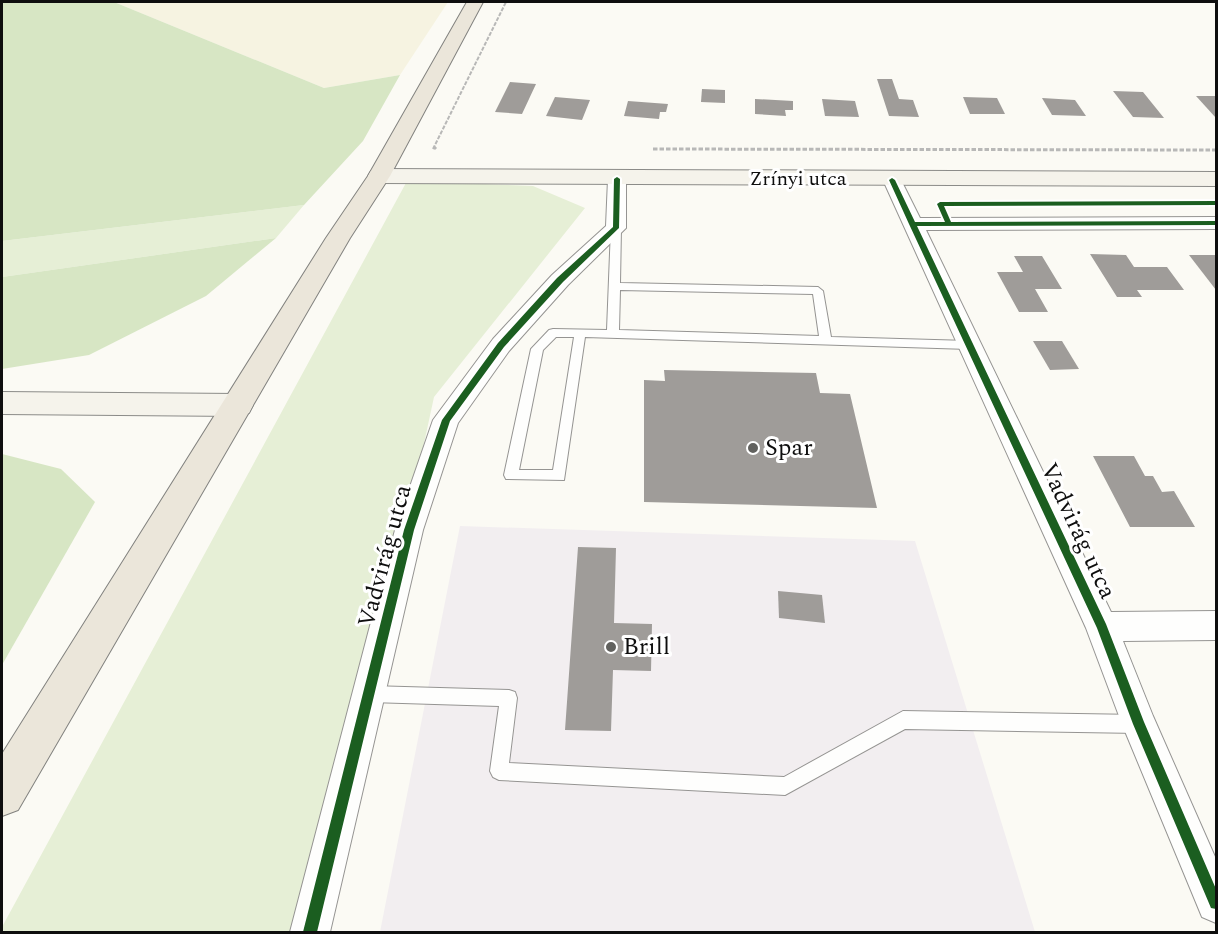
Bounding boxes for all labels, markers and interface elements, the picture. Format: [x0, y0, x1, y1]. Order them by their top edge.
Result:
street label: Zrínyi utca [749, 164, 847, 194]
place label: Spar [765, 430, 813, 466]
marker: Spar [746, 441, 760, 455]
street label: Vadvirág utca [1031, 457, 1125, 605]
street label: Vadvirág utca [349, 480, 421, 631]
place label: Brill [623, 629, 670, 665]
marker: Brill [604, 640, 618, 654]

